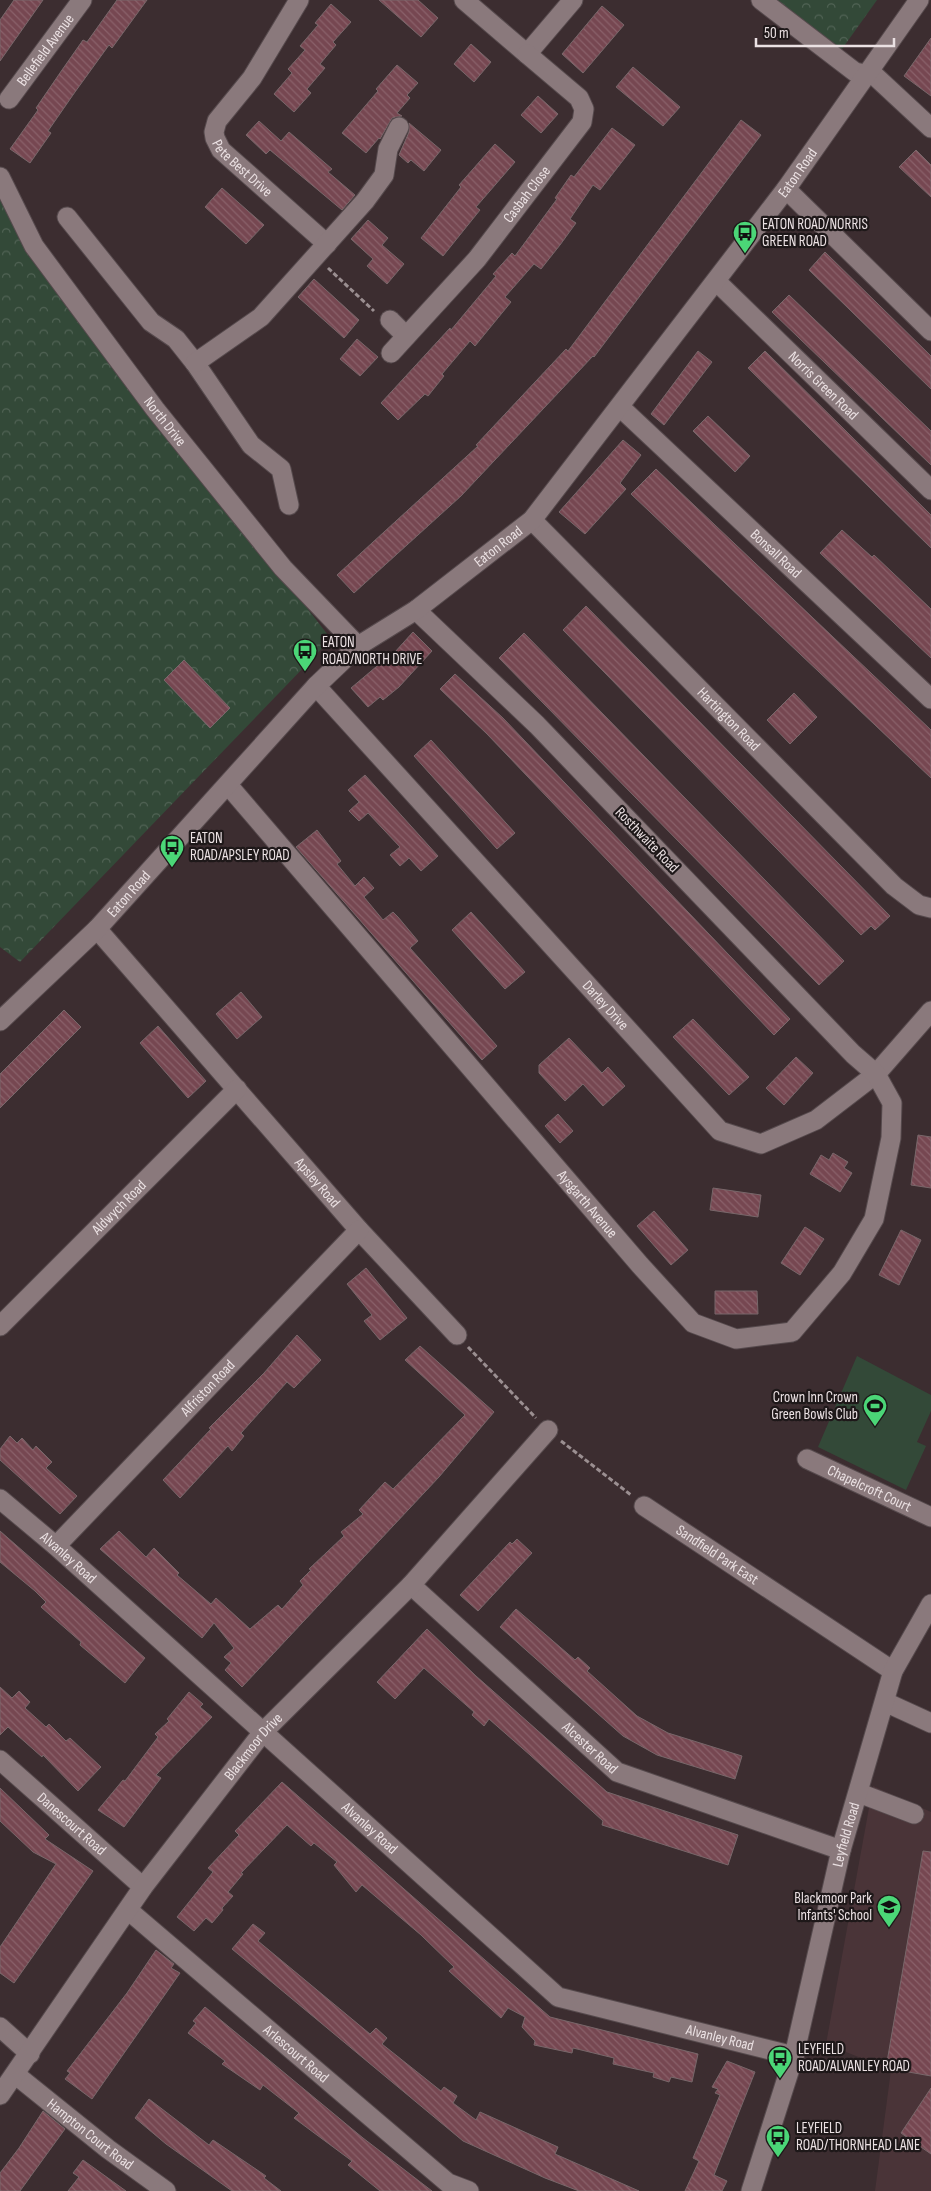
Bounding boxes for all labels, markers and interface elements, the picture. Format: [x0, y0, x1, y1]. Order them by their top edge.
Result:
street label: Bellefield Avenue [12, 10, 78, 90]
scale bar [756, 15, 894, 47]
text: 50 m [764, 24, 789, 43]
street label: Pete Best Drive [208, 136, 277, 201]
street label: Eaton Road [773, 144, 821, 201]
street label: Casbah Close [499, 162, 554, 227]
place label: EATON ROAD/NORRIS GREEN ROAD [762, 215, 868, 251]
bus stop icon: EATON ROAD/NORRIS GREEN ROAD [732, 220, 758, 254]
street label: Norris Green Road [784, 347, 863, 424]
street label: North Drive [140, 393, 191, 450]
street label: Eaton Road [470, 522, 526, 571]
street label: Bonsall Road [746, 525, 806, 582]
place label: EATON ROAD/NORTH DRIVE [322, 633, 422, 669]
bus stop icon: EATON ROAD/NORTH DRIVE [292, 638, 318, 672]
street label: Hartington Road [693, 683, 765, 755]
street label: Rosthwaite Road [611, 803, 683, 877]
place label: EATON ROAD/APSLEY ROAD [190, 829, 290, 865]
bus stop icon: EATON ROAD/APSLEY ROAD [159, 834, 185, 868]
street label: Eaton Road [103, 867, 155, 921]
street label: Darley Drive [578, 976, 633, 1034]
street label: Apsley Road [290, 1153, 345, 1211]
street label: Aysgarth Avenue [552, 1165, 622, 1242]
street label: Aldwych Road [87, 1176, 150, 1239]
street label: Alfriston Road [176, 1356, 239, 1421]
place label: Crown Inn Crown Green Bowls Club [771, 1388, 858, 1424]
sports icon: Crown Inn Crown Green Bowls Club [862, 1393, 888, 1427]
street label: Chapelcroft Court [824, 1460, 915, 1516]
street label: Sandfield Park East [673, 1520, 763, 1589]
street label: Alvanley Road [36, 1527, 101, 1587]
street label: Blackmoor Drive [220, 1709, 286, 1784]
street label: Alcester Road [558, 1717, 622, 1778]
street label: Danescourt Road [33, 1788, 110, 1859]
street label: Alvanley Road [337, 1797, 402, 1858]
street label: Leyfield Road [828, 1800, 864, 1869]
place label: Blackmoor Park Infants' School [794, 1889, 872, 1925]
school or university icon: Blackmoor Park Infants' School [876, 1894, 902, 1928]
street label: Arlescourt Road [259, 2020, 333, 2087]
street label: Alvanley Road [683, 2020, 756, 2055]
place label: LEYFIELD ROAD/ALVANLEY ROAD [798, 2040, 910, 2076]
bus stop icon: LEYFIELD ROAD/ALVANLEY ROAD [767, 2045, 793, 2079]
street label: Hampton Court Road [43, 2094, 137, 2174]
place label: LEYFIELD ROAD/THORNHEAD LANE [796, 2119, 920, 2155]
bus stop icon: LEYFIELD ROAD/THORNHEAD LANE [765, 2124, 791, 2158]

